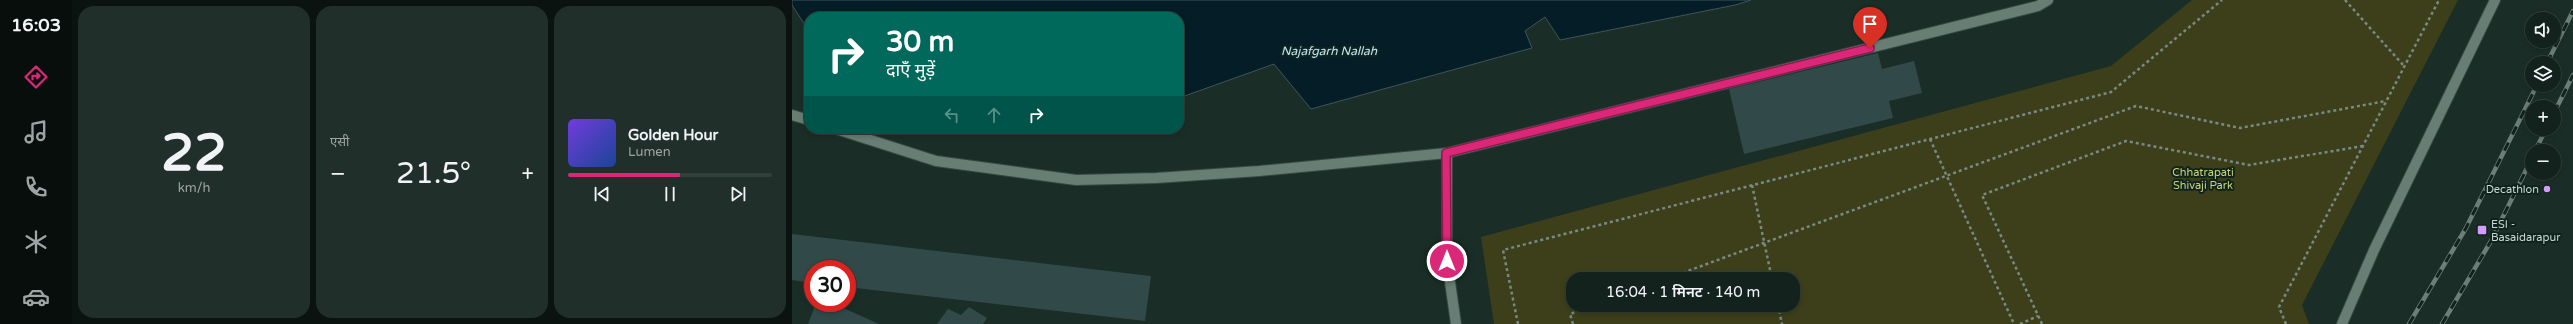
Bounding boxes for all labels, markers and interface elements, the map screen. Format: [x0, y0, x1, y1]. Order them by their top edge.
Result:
pin [1853, 7.0, 1887, 48]
map controls [2525, 12, 2561, 180]
button: sound [2525, 12, 2561, 48]
icon: arrive [1859, 13, 1881, 35]
text: 16:03 [11, 14, 61, 36]
text: 30 m [886, 25, 954, 59]
icon: right [820, 28, 872, 80]
water label: Najafgarh Nallah [1281, 44, 1378, 58]
button: layers [2525, 56, 2561, 92]
text: दाएँ मुड़ें [886, 59, 935, 81]
icon: directions [22, 63, 50, 91]
button: + [2525, 100, 2561, 136]
icon: left [941, 104, 963, 126]
icon: ahead [983, 104, 1005, 126]
icon: right [1025, 104, 1047, 126]
icon: music [22, 118, 50, 146]
text: 22 [161, 122, 227, 185]
text: Golden Hour [628, 126, 718, 144]
text: एसी [330, 134, 349, 150]
text: Lumen [628, 144, 671, 160]
button: − [2525, 144, 2561, 180]
text: 21.5° [396, 155, 471, 192]
text: − [330, 161, 346, 187]
text: + [522, 161, 534, 187]
park label: Chhatrapati Shivaji Park [2172, 166, 2234, 192]
icon: phone [22, 173, 50, 201]
text: km/h [178, 180, 210, 196]
icon: previous [591, 183, 613, 205]
icon: pause [659, 183, 681, 205]
icon: next [727, 183, 749, 205]
place label: Decathlon [2486, 183, 2539, 196]
marker: Decathlon [2542, 184, 2552, 194]
place label: ESI - Basaidarapur [2491, 218, 2561, 244]
marker: ESI - Basaidarapur [2476, 224, 2488, 236]
icon: climate [22, 228, 50, 256]
position arrow [1426, 240, 1468, 282]
speed limit sign: 30 [804, 260, 856, 312]
icon: car [22, 283, 50, 311]
text: 16:04 · 1 मिनट · 140 m [1606, 283, 1760, 301]

